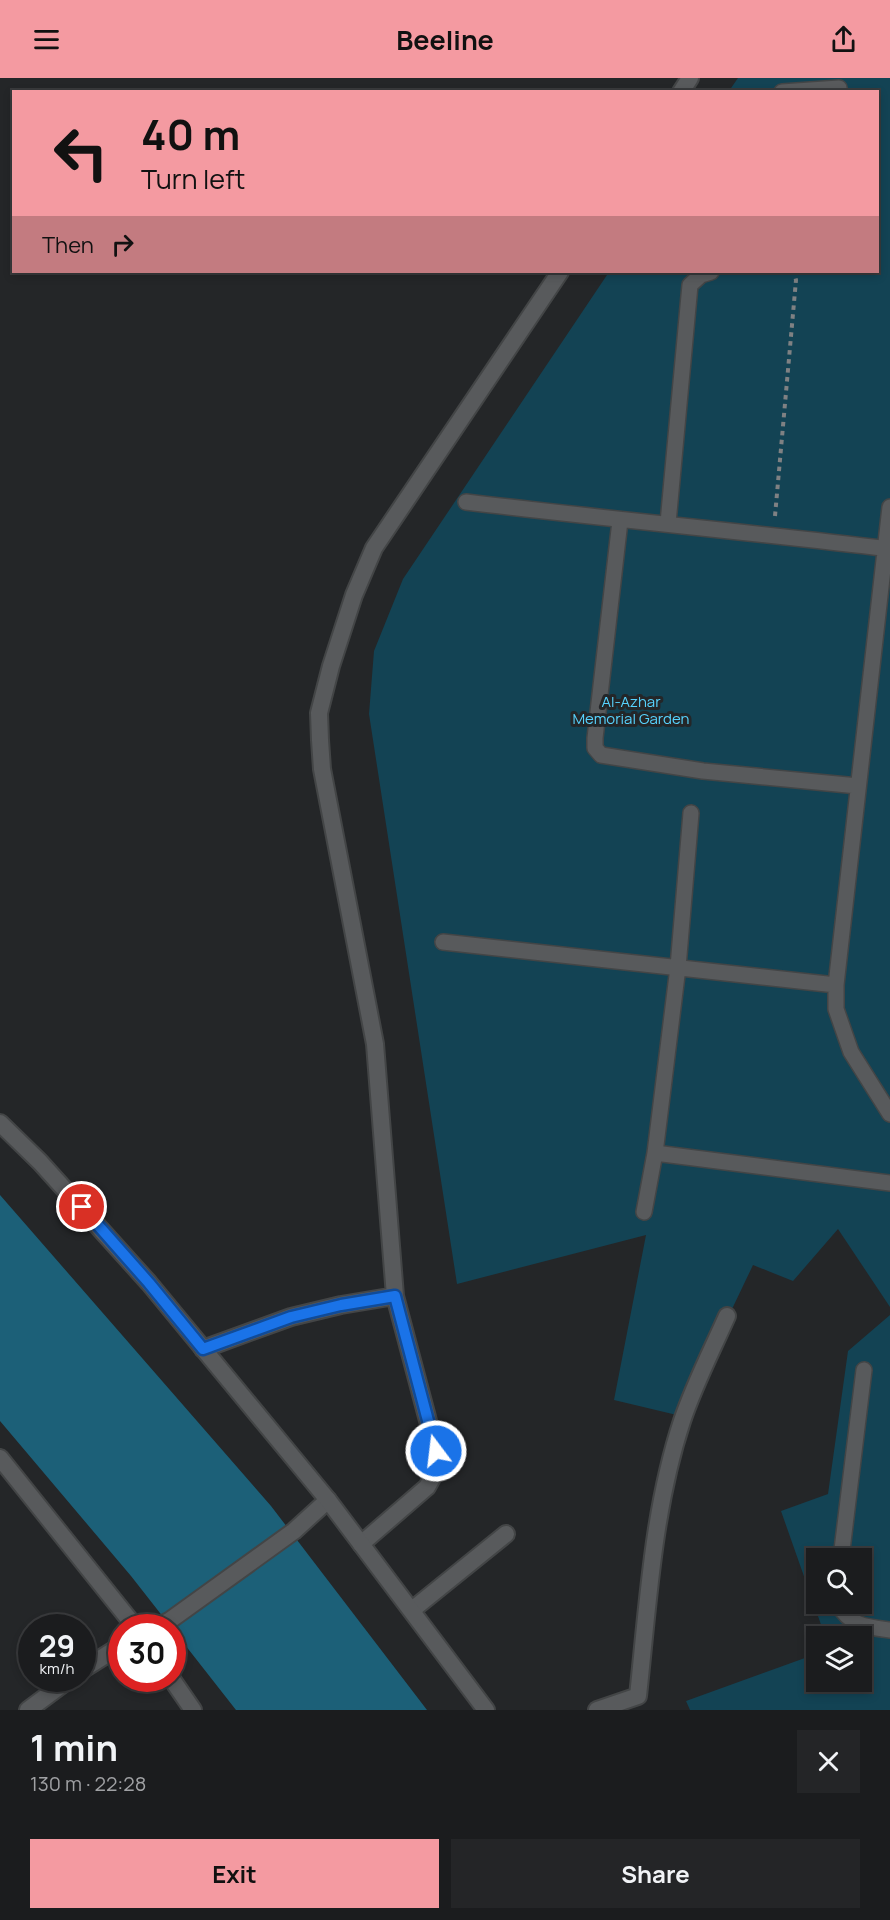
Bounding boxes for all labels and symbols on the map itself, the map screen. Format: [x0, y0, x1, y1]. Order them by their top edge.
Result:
park label: Al-Azhar Memorial Garden [573, 691, 690, 729]
pin [56, 1181, 107, 1232]
position arrow [404, 1419, 468, 1483]
speed limit sign: 30 [108, 1614, 186, 1692]

